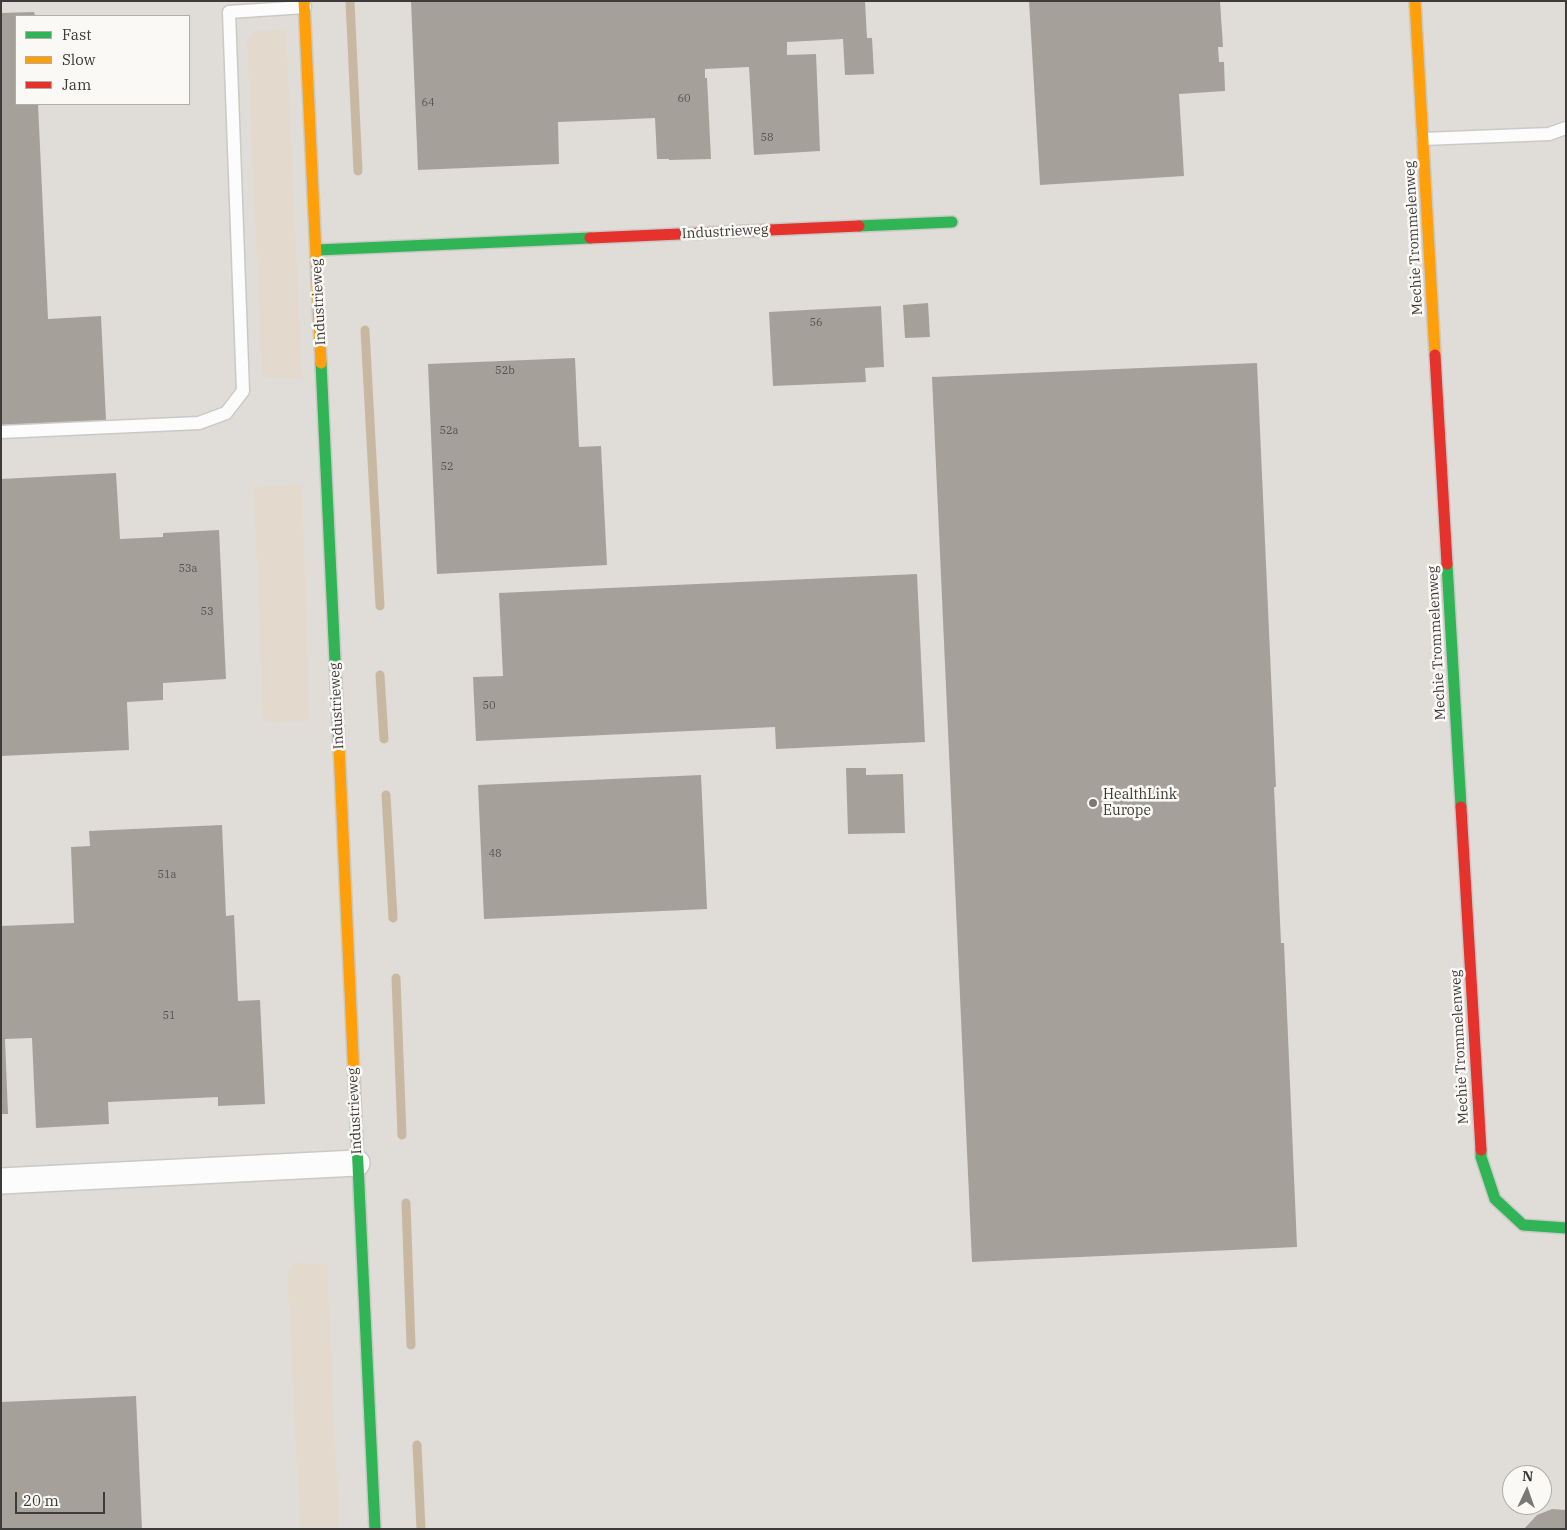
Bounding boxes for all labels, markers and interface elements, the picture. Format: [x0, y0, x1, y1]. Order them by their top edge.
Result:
legend [15, 15, 190, 105]
text: Fast [62, 25, 92, 44]
text: Slow [62, 50, 95, 69]
text: Jam [62, 75, 91, 94]
house number: 60 [677, 92, 691, 106]
house number: 64 [421, 96, 435, 110]
house number: 58 [760, 131, 774, 145]
street label: Mechie Trommelenweg [1402, 160, 1426, 316]
street label: Industrieweg [681, 221, 769, 243]
street label: Industrieweg [308, 258, 330, 346]
house number: 56 [809, 316, 823, 330]
house number: 52b [495, 364, 515, 378]
house number: 52a [439, 424, 459, 438]
house number: 52 [440, 460, 454, 474]
house number: 53a [178, 562, 198, 576]
street label: Mechie Trommelenweg [1425, 565, 1449, 721]
house number: 53 [200, 605, 214, 619]
street label: Industrieweg [326, 662, 348, 750]
house number: 50 [482, 699, 496, 713]
place label: HealthLink Europe [1103, 787, 1177, 820]
marker: HealthLink Europe [1087, 797, 1099, 809]
house number: 48 [488, 847, 502, 861]
house number: 51a [157, 868, 177, 882]
street label: Mechie Trommelenweg [1448, 969, 1472, 1125]
house number: 51 [162, 1009, 176, 1023]
street label: Industrieweg [344, 1067, 366, 1155]
north arrow [1502, 1465, 1552, 1515]
text: N [1522, 1467, 1534, 1485]
scale bar [18, 1482, 108, 1514]
text: 20 m [23, 1491, 59, 1510]

